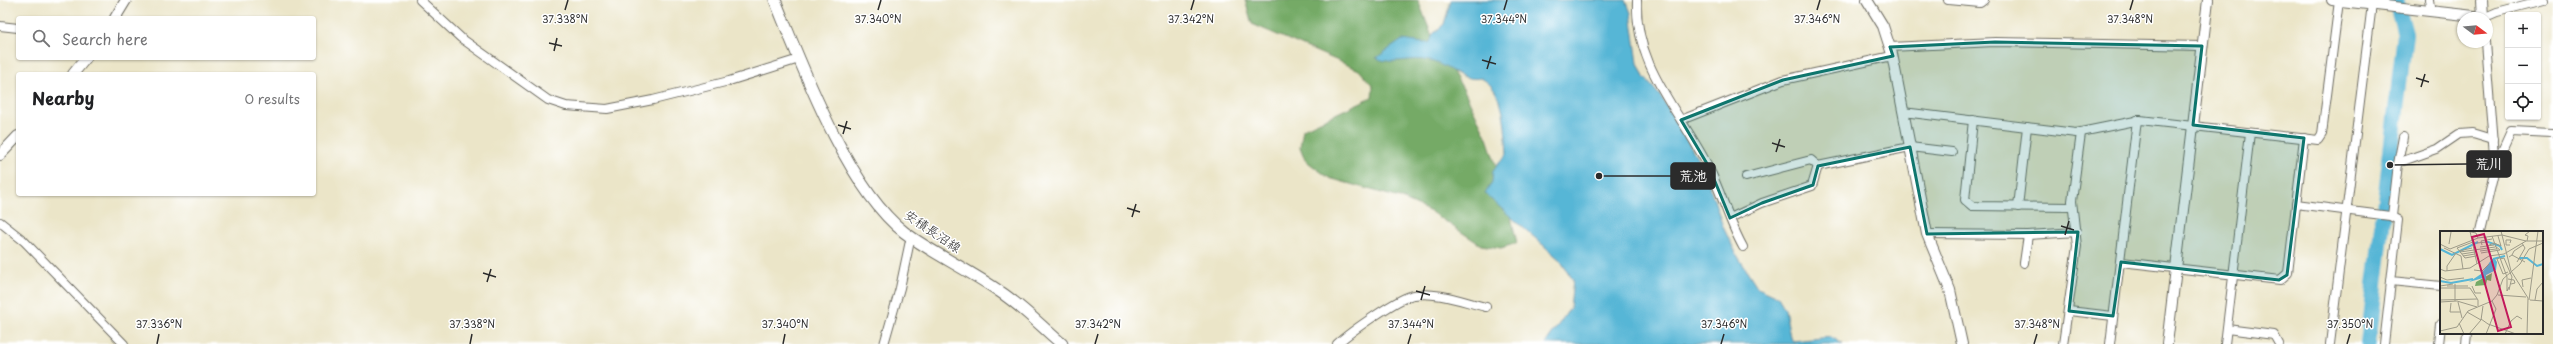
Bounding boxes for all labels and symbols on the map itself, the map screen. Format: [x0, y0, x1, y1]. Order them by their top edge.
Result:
text: 37.338°N [542, 11, 588, 26]
text: 37.340°N [854, 11, 902, 26]
text: 37.342°N [1168, 11, 1214, 26]
text: 37.344°N [1481, 11, 1527, 26]
text: 37.346°N [1794, 11, 1840, 26]
text: 37.348°N [2107, 11, 2153, 26]
north arrow [2457, 12, 2493, 48]
callout: 荒川 [2467, 151, 2511, 177]
text: 荒川 [2475, 153, 2503, 174]
callout: 荒池 [1671, 163, 1715, 189]
text: 荒池 [1679, 165, 1707, 186]
street label: 安積長沼線 [901, 205, 966, 257]
inset map [2440, 231, 2543, 334]
text: 37.336°N [136, 316, 182, 331]
text: 37.338°N [449, 316, 495, 331]
text: 37.340°N [761, 316, 809, 331]
text: 37.342°N [1075, 316, 1121, 331]
text: 37.344°N [1388, 316, 1434, 331]
text: 37.346°N [1701, 316, 1747, 331]
text: 37.348°N [2014, 316, 2060, 331]
text: 37.350°N [2327, 316, 2373, 331]

